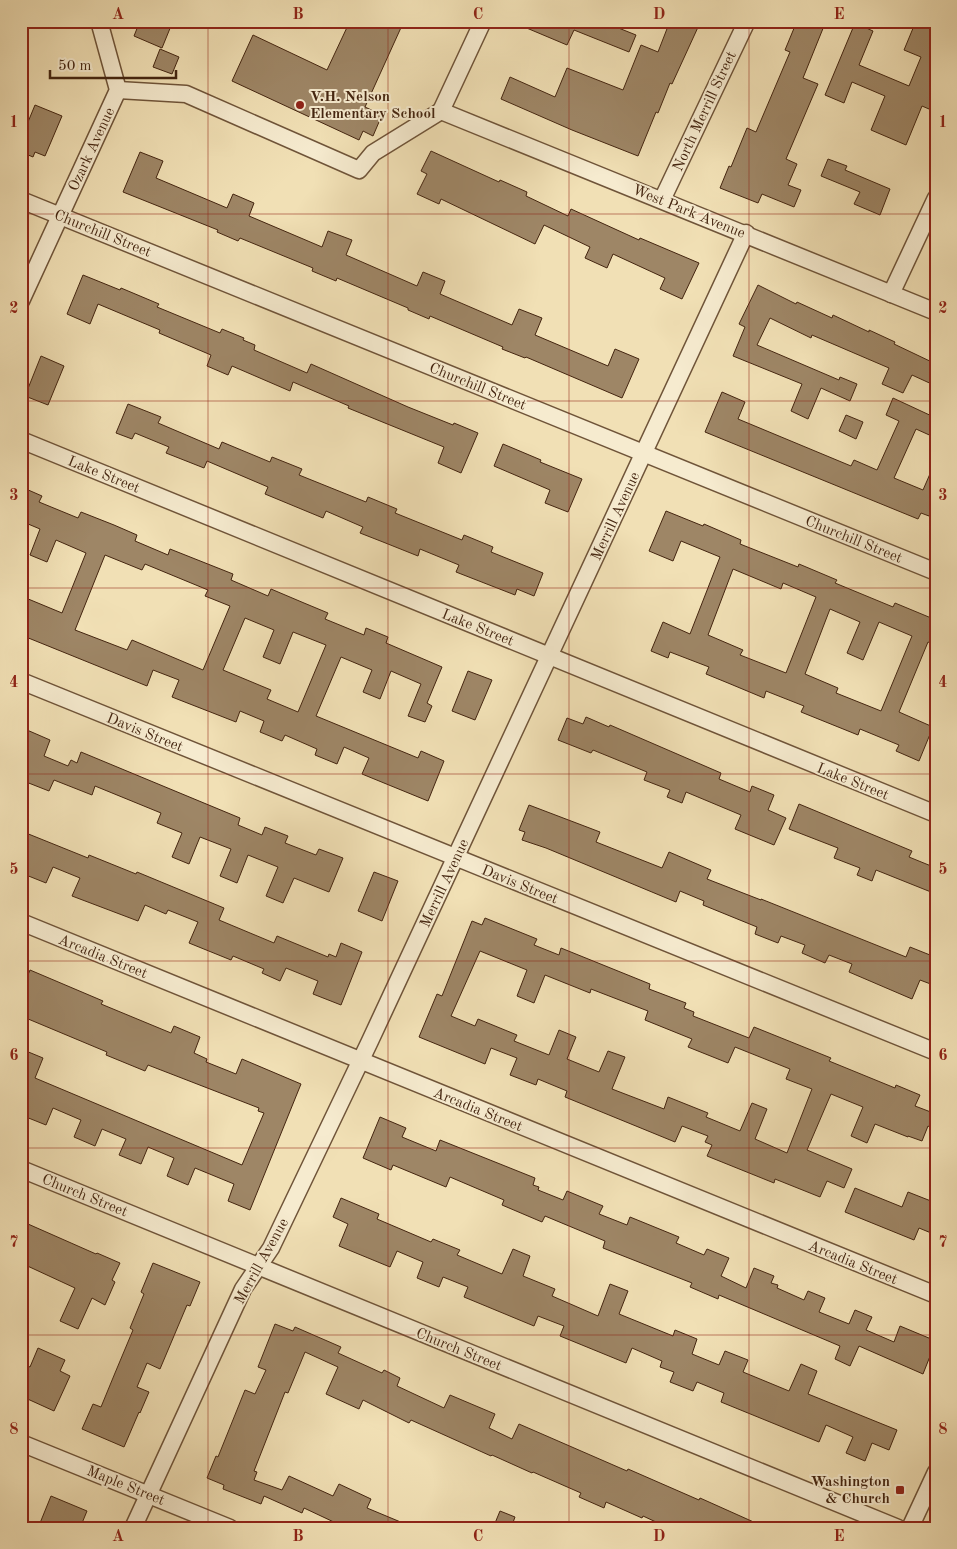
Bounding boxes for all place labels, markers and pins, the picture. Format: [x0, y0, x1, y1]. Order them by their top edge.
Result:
place label: V.H. Nelson Elementary School [310, 90, 436, 122]
marker: V.H. Nelson Elementary School [294, 99, 306, 111]
place label: Washington & Church [810, 1475, 890, 1507]
marker: Washington & Church [894, 1484, 906, 1496]

